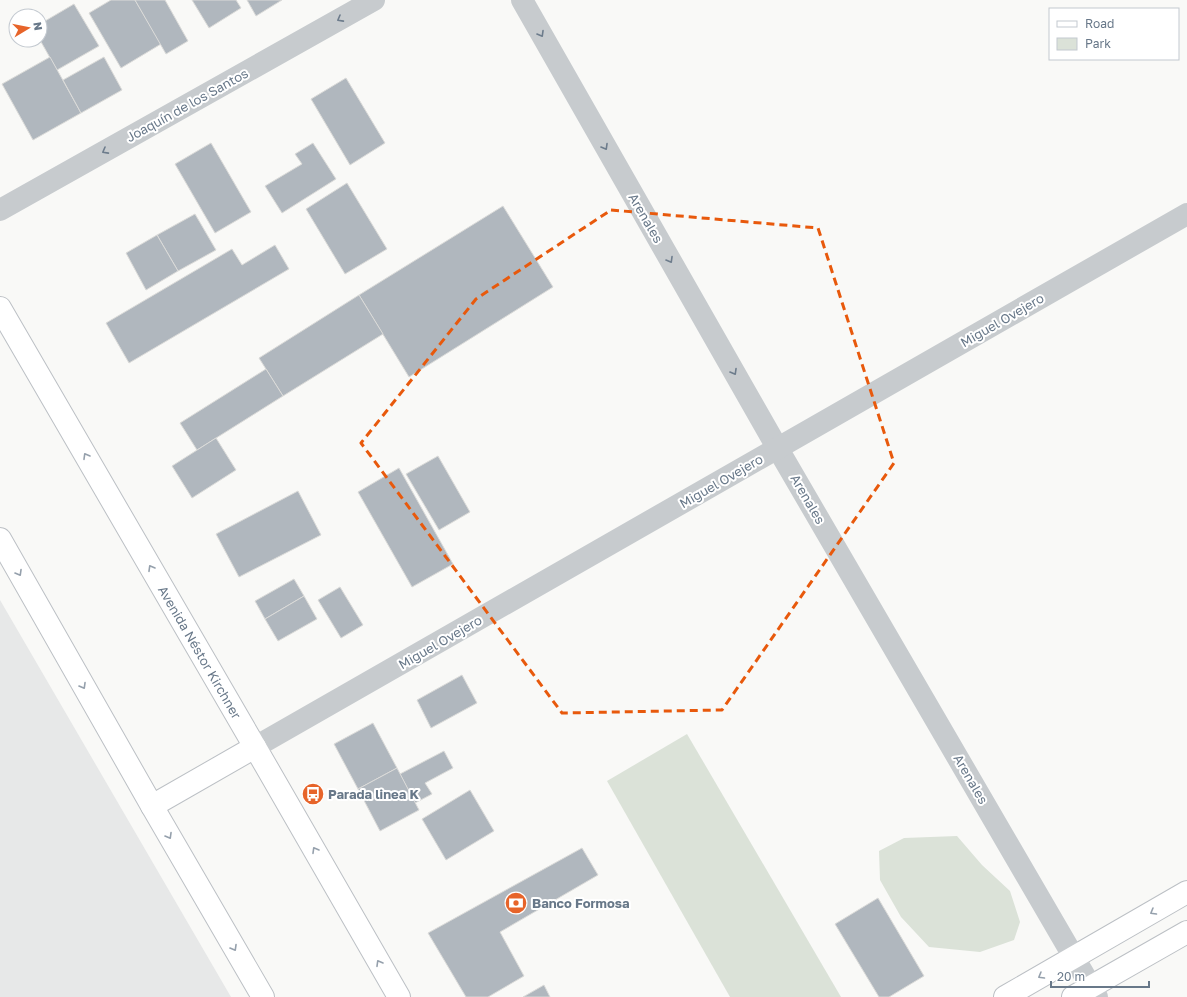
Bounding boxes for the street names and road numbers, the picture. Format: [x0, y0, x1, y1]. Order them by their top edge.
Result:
street label: Joaquín de los Santos [123, 65, 251, 145]
street label: Arenales [625, 190, 667, 246]
street label: Miguel Ovejero [958, 290, 1047, 350]
street label: Miguel Ovejero [677, 451, 766, 511]
street label: Arenales [787, 471, 829, 527]
street label: Avenida Néstor Kirchner [155, 583, 245, 722]
street label: Miguel Ovejero [396, 612, 485, 672]
street label: Arenales [950, 751, 992, 807]

